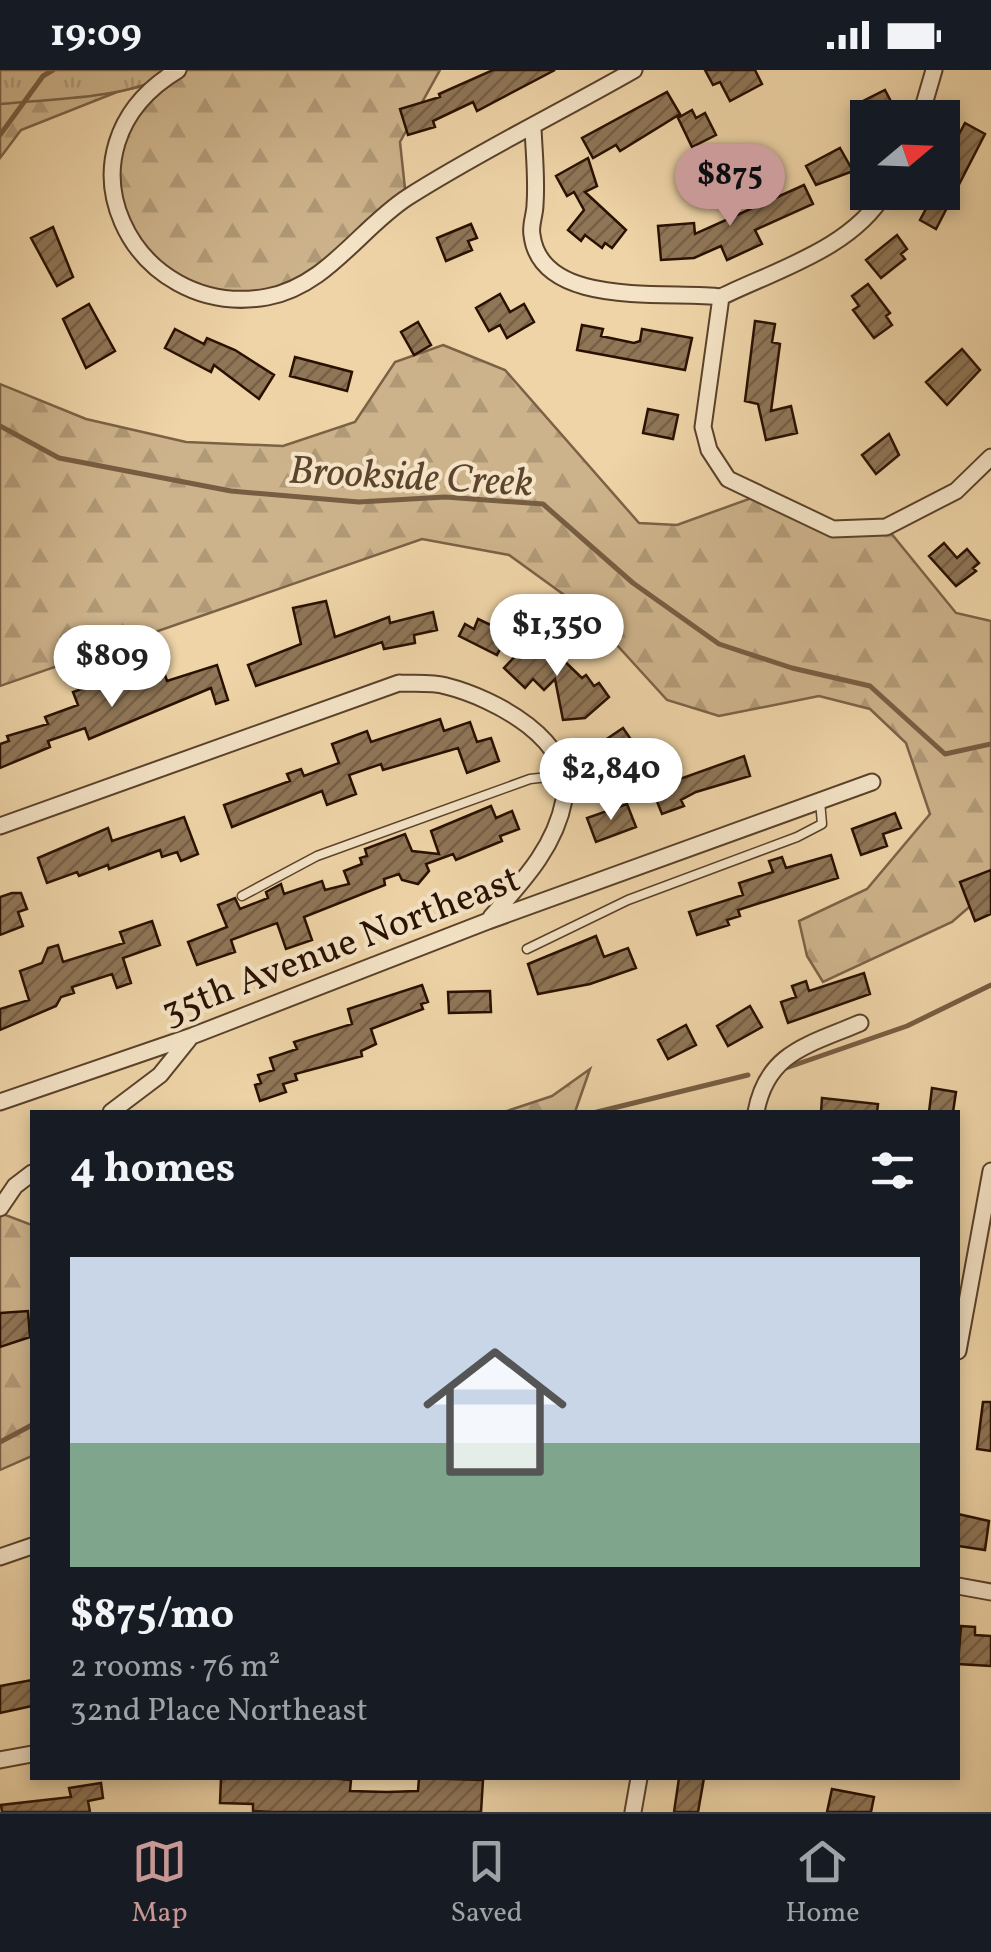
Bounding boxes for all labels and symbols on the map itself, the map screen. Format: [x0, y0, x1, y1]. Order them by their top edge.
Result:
north arrow [850, 100, 960, 210]
pin: $875 [671, 144, 789, 229]
water label: Brookside Creek [287, 445, 534, 513]
pin: $1,350 [476, 594, 638, 679]
pin: $809 [53, 625, 171, 710]
pin: $2,840 [530, 738, 692, 823]
street label: 35th Avenue Northeast [154, 854, 528, 1040]

